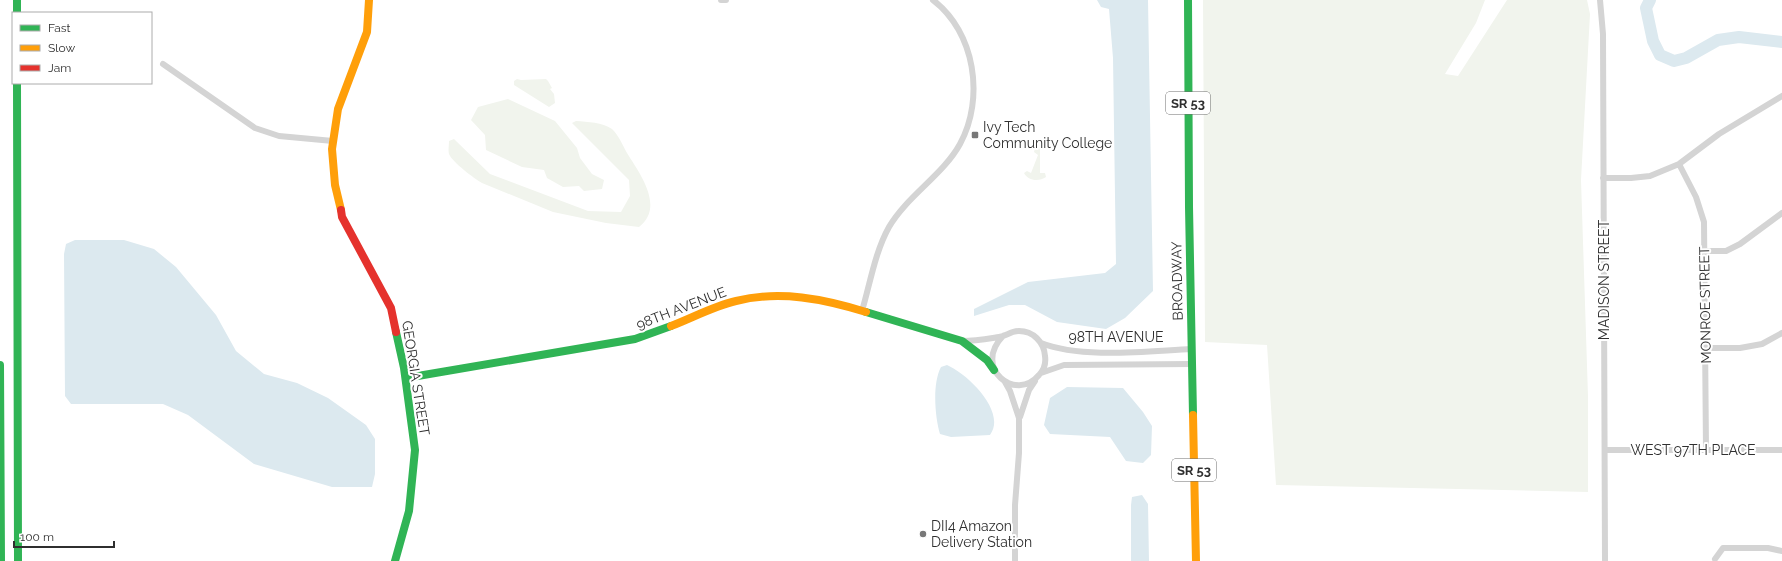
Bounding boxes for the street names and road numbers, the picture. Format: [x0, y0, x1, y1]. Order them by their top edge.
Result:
road number: SR 53 [1166, 92, 1210, 114]
street label: MADISON STREET [1596, 219, 1612, 340]
street label: BROADWAY [1168, 241, 1186, 321]
street label: MONROE STREET [1696, 246, 1714, 364]
street label: 98TH AVENUE [634, 284, 728, 332]
street label: GEORGIA STREET [399, 320, 433, 437]
street label: 98TH AVENUE [1068, 329, 1164, 345]
street label: WEST 97TH PLACE [1630, 442, 1756, 458]
road number: SR 53 [1172, 459, 1216, 481]

